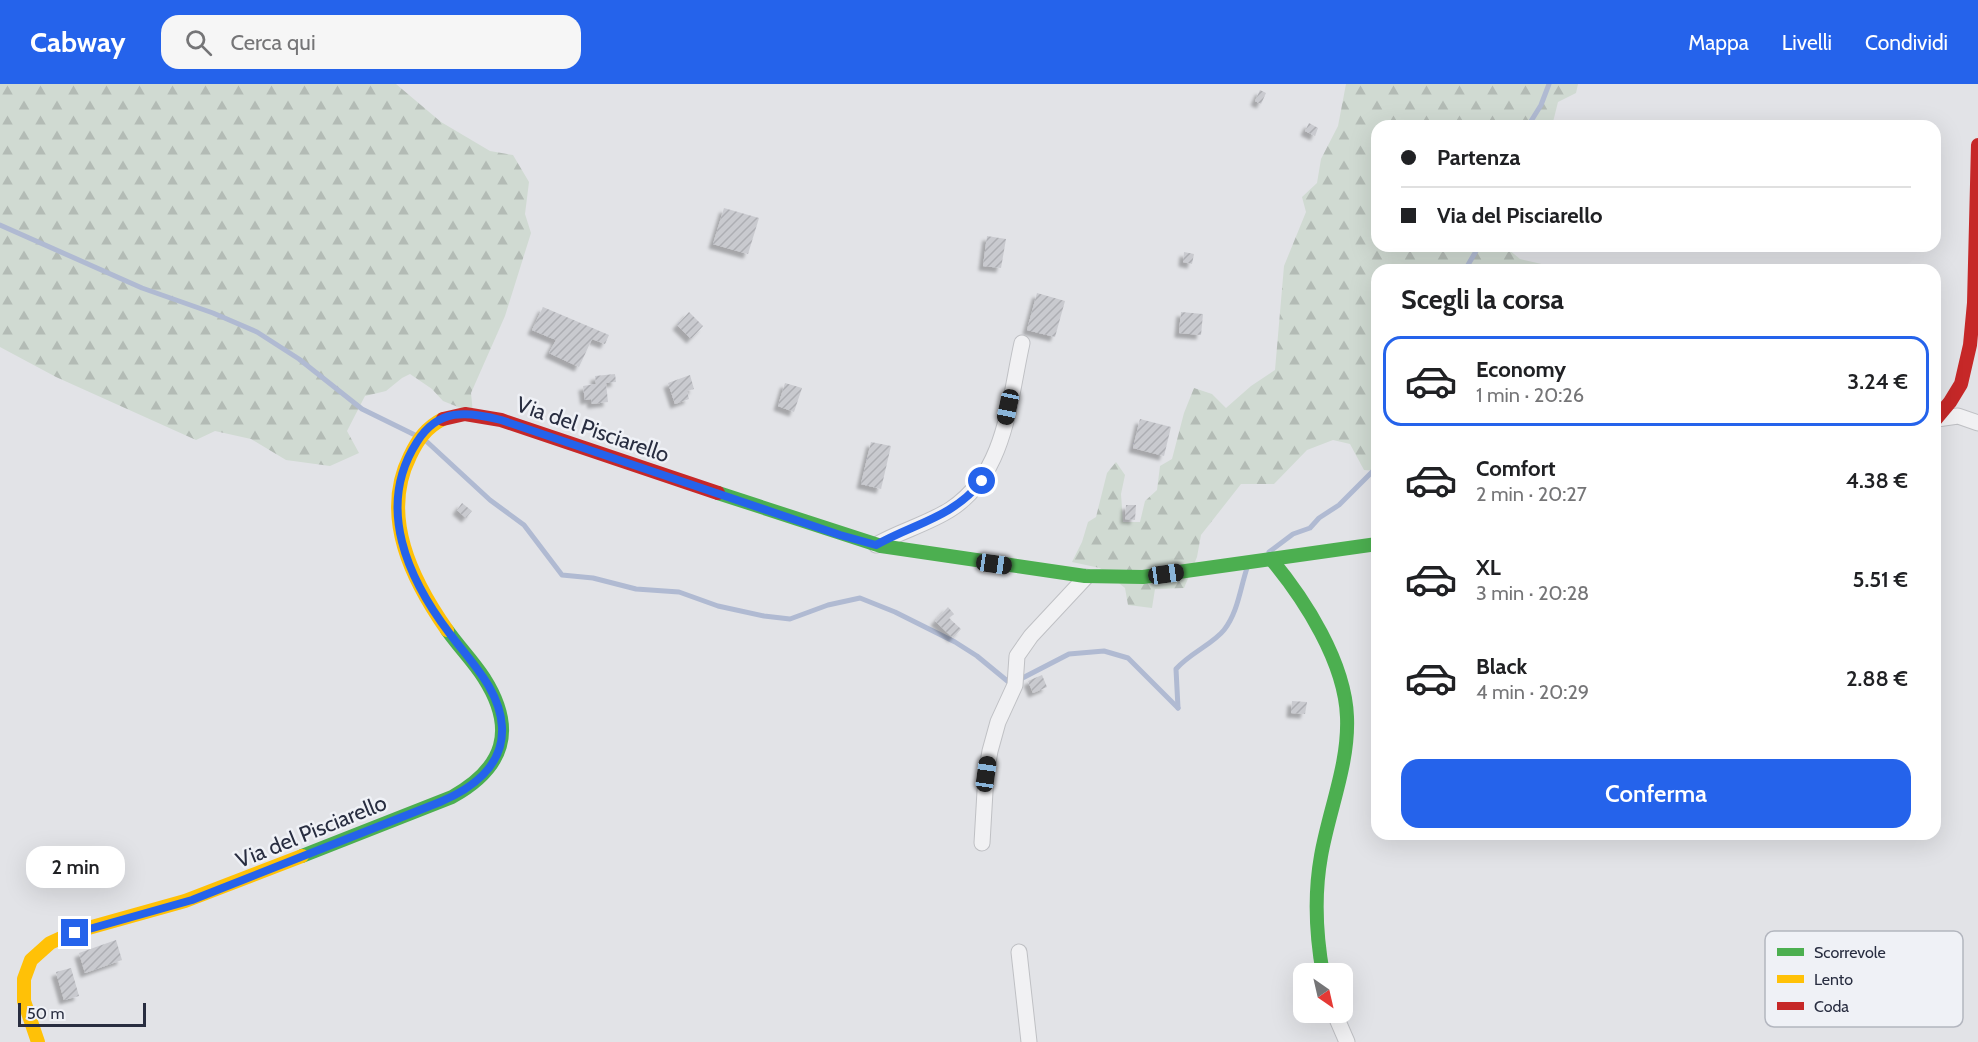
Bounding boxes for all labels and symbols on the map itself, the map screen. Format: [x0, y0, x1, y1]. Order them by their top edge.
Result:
car [995, 388, 1021, 426]
street label: Via del Pisciarello [513, 391, 673, 468]
route start [968, 467, 995, 494]
car [975, 553, 1013, 575]
car [1147, 563, 1185, 585]
car [975, 755, 997, 793]
street label: Via del Pisciarello [232, 789, 390, 874]
callout: 2 min [26, 846, 124, 888]
route end [61, 919, 88, 946]
legend [1765, 931, 1963, 1027]
text: Scorrevole [1814, 943, 1886, 962]
north arrow [1293, 963, 1353, 1023]
text: Lento [1814, 970, 1853, 989]
text: Coda [1814, 997, 1849, 1016]
scale bar [18, 1000, 146, 1028]

